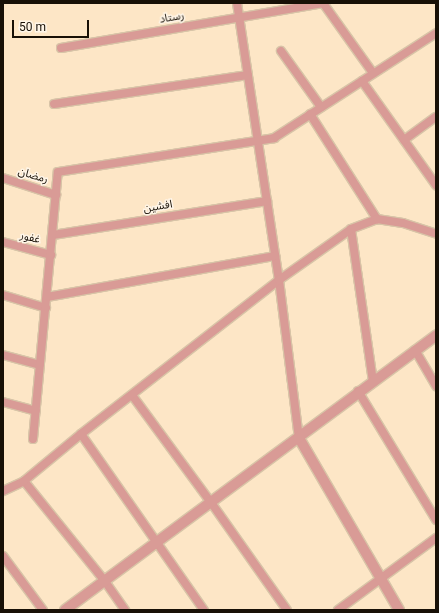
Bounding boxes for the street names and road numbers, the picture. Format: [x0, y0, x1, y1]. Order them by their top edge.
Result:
street label: رستاد [159, 9, 185, 27]
street label: رمضان [16, 165, 50, 187]
street label: افشین [143, 198, 173, 216]
street label: غفور [19, 229, 41, 247]

